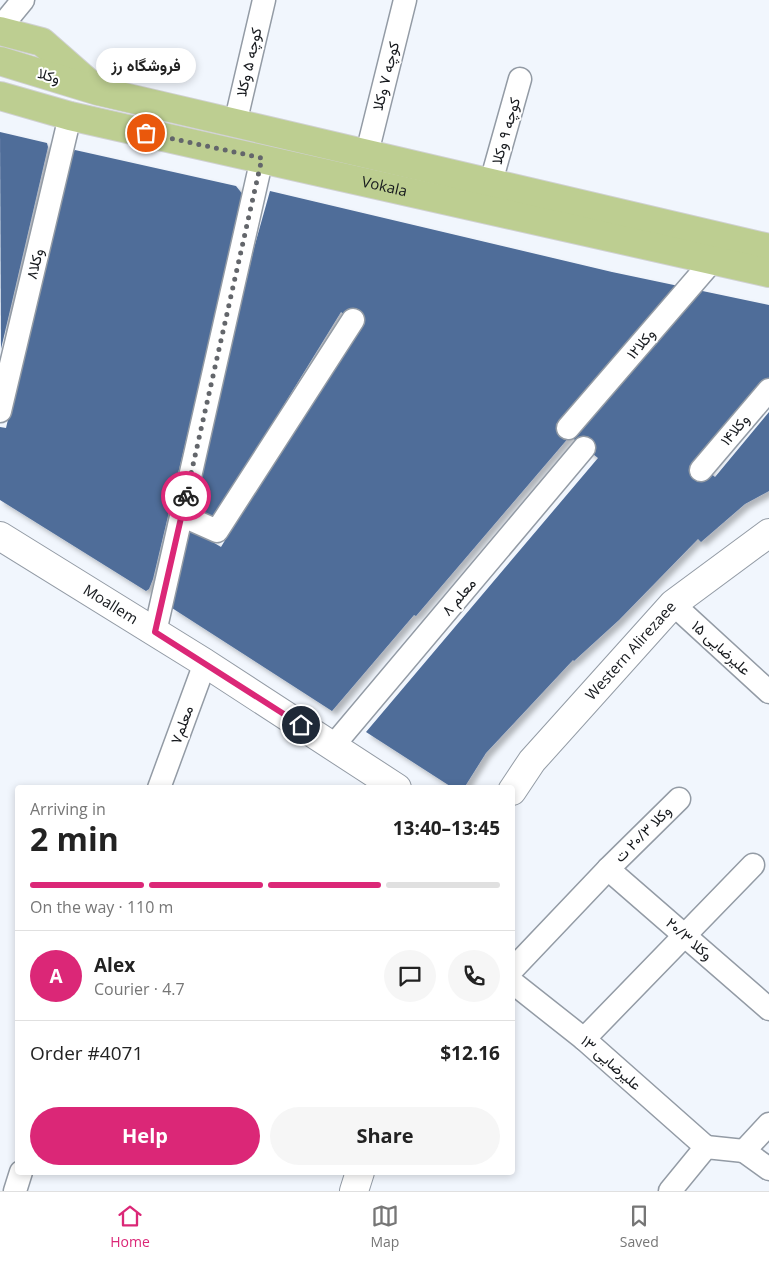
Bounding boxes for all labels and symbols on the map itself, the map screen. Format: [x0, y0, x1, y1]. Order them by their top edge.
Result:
street label: کوچه ۵ وکلا [230, 25, 267, 98]
street label: کوچه ۷ وکلا [367, 39, 404, 112]
callout: فروشگاه رز [96, 48, 196, 83]
street label: وکلا [36, 62, 63, 88]
street label: کوچه ۹ وکلا [486, 95, 525, 167]
pin [125, 112, 167, 154]
street label: Vokala [360, 171, 409, 200]
street label: وکلا۸ [21, 246, 47, 281]
street label: وکلا۱۲ [621, 324, 659, 363]
street label: وکلا۱۴ [715, 409, 753, 449]
courier [161, 471, 211, 521]
street label: ۸ معلم [437, 573, 481, 620]
street label: Moallem [80, 579, 142, 628]
street label: Western Alirezaee [580, 597, 680, 704]
street label: ۱۵ علیرضایی [687, 615, 756, 680]
street label: معلم۷ [165, 703, 198, 747]
pin [280, 704, 322, 746]
street label: وکلا ۲۰/۳ ت [609, 800, 675, 866]
street label: وکلا ۲۰/۳ [662, 912, 717, 964]
street label: ۱۳ علیرضایی [576, 1030, 646, 1095]

